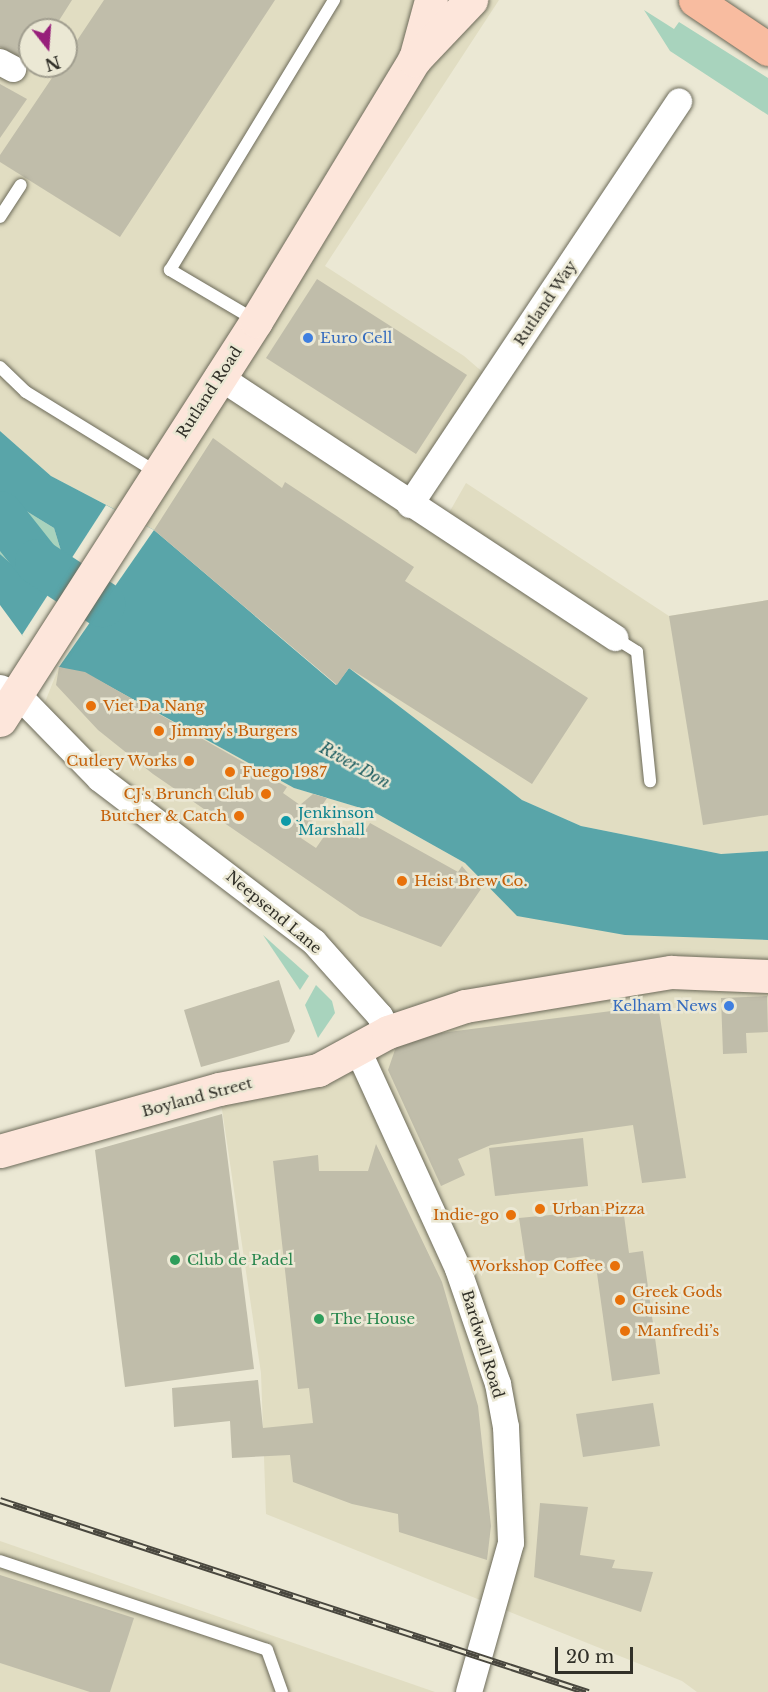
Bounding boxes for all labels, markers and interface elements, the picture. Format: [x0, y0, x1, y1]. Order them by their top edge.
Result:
north arrow [18, 18, 78, 78]
text: N [43, 52, 63, 75]
street label: Rutland Way [510, 257, 580, 349]
place label: Euro Cell [320, 329, 392, 347]
marker: Euro Cell [301, 331, 315, 345]
street label: Rutland Road [173, 343, 245, 441]
place label: Viet Da Nang [103, 697, 205, 715]
marker: Viet Da Nang [84, 699, 98, 713]
place label: Jimmy's Burgers [171, 722, 298, 740]
marker: Jimmy's Burgers [152, 724, 166, 738]
water label: River Don [316, 738, 394, 792]
place label: Cutlery Works [65, 752, 177, 770]
marker: Cutlery Works [182, 754, 196, 768]
place label: Fuego 1987 [242, 763, 327, 781]
marker: Fuego 1987 [223, 765, 237, 779]
place label: CJ's Brunch Club [123, 785, 254, 803]
marker: CJ's Brunch Club [259, 787, 273, 801]
place label: Jenkinson Marshall [298, 803, 374, 838]
place label: Butcher & Catch [100, 807, 227, 825]
marker: Butcher & Catch [232, 809, 246, 823]
marker: Jenkinson Marshall [279, 814, 293, 828]
street label: Neepsend Lane [223, 867, 325, 957]
place label: Heist Brew Co. [414, 872, 528, 890]
marker: Heist Brew Co. [395, 874, 409, 888]
place label: Kelham News [612, 997, 717, 1015]
marker: Kelham News [722, 999, 736, 1013]
street label: Boyland Street [140, 1074, 254, 1120]
place label: Urban Pizza [552, 1200, 645, 1218]
marker: Urban Pizza [533, 1202, 547, 1216]
place label: Indie-go [433, 1206, 499, 1224]
marker: Indie-go [504, 1208, 518, 1222]
place label: Club de Padel [187, 1251, 293, 1269]
marker: Club de Padel [168, 1253, 182, 1267]
place label: Workshop Coffee [469, 1257, 603, 1275]
marker: Workshop Coffee [608, 1259, 622, 1273]
place label: Greek Gods Cuisine [632, 1282, 723, 1317]
street label: Bardwell Road [458, 1288, 508, 1400]
marker: Greek Gods Cuisine [613, 1293, 627, 1307]
place label: The House [331, 1310, 415, 1328]
marker: The House [312, 1312, 326, 1326]
place label: Manfredi’s [637, 1322, 719, 1340]
marker: Manfredi’s [618, 1324, 632, 1338]
scale bar [558, 1635, 636, 1673]
text: 20 m [566, 1646, 614, 1668]

